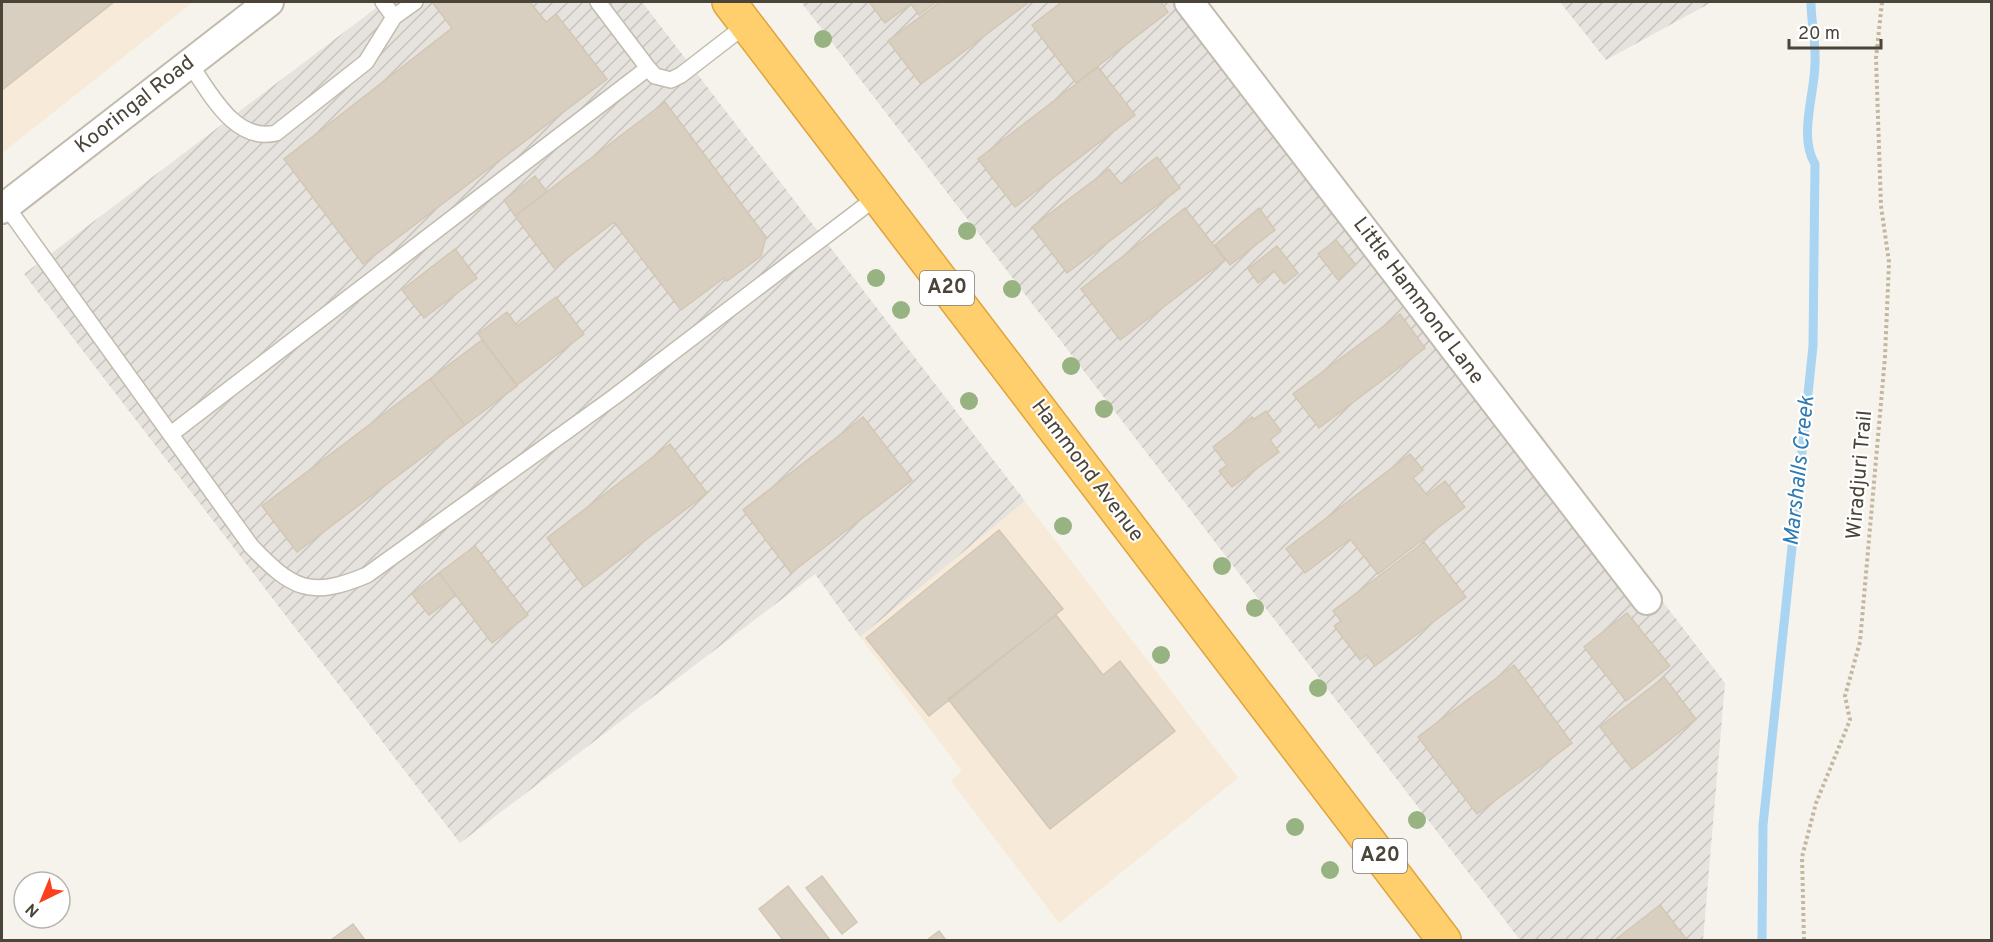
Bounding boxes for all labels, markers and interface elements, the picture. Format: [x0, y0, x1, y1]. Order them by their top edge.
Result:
scale bar [1789, 12, 1880, 50]
text: 20 m [1798, 23, 1840, 46]
street label: Kooringal Road [70, 50, 200, 160]
street label: Little Hammond Lane [1346, 212, 1490, 390]
road number: A20 [920, 271, 974, 305]
street label: Hammond Avenue [1025, 394, 1149, 548]
water label: Marshalls Creek [1779, 394, 1821, 547]
street label: Wiradjuri Trail [1841, 409, 1879, 541]
road number: A20 [1353, 839, 1407, 873]
north arrow [12, 870, 72, 930]
text: N [22, 898, 44, 921]

